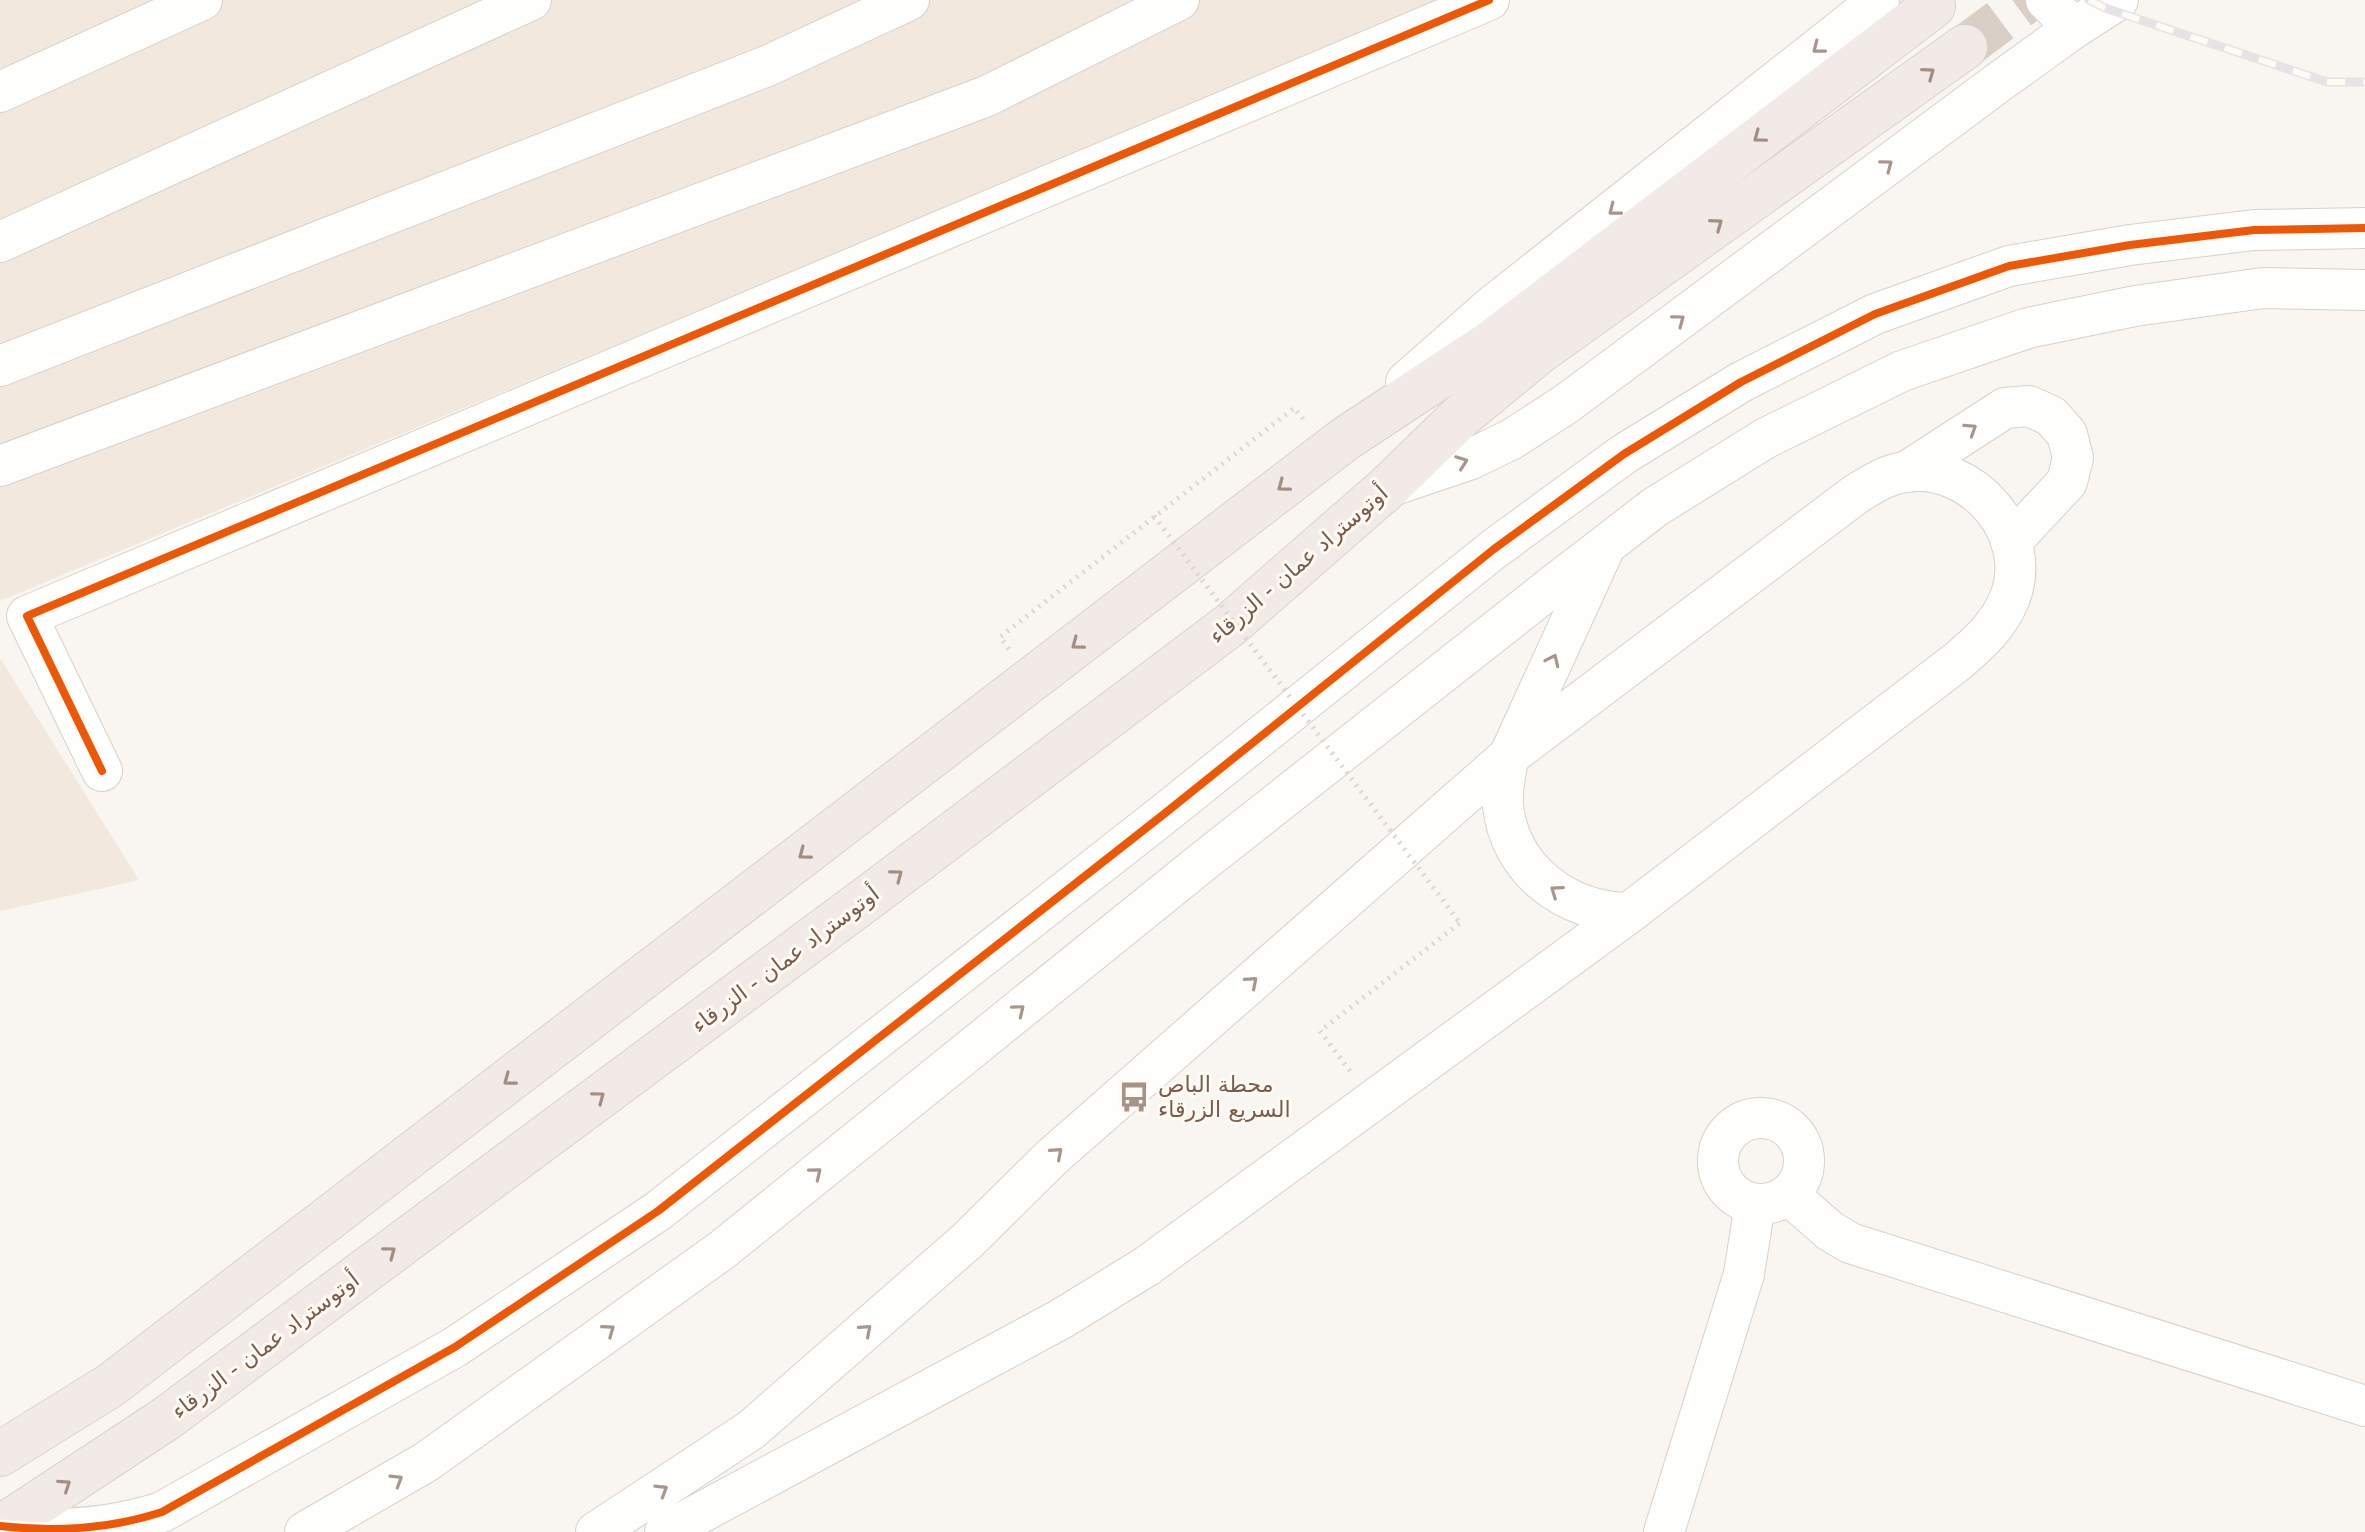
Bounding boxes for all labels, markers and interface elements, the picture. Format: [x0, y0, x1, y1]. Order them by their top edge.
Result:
one-way arrow [1812, 39, 1827, 53]
one-way arrow [1920, 68, 1934, 82]
one-way arrow [1753, 128, 1768, 142]
one-way arrow [1878, 160, 1893, 174]
one-way arrow [1608, 200, 1623, 214]
one-way arrow [1709, 219, 1723, 234]
one-way arrow [1670, 315, 1684, 330]
one-way arrow [1962, 424, 1977, 439]
one-way arrow [1454, 455, 1468, 472]
one-way arrow [1277, 477, 1292, 491]
street label: أوتوستراد عمان - الزرقاء [1203, 479, 1393, 649]
one-way arrow [1071, 635, 1086, 649]
one-way arrow [1543, 654, 1559, 668]
one-way arrow [798, 844, 813, 858]
one-way arrow [889, 871, 903, 885]
street label: أوتوستراد عمان - الزرقاء [685, 879, 884, 1038]
one-way arrow [1550, 886, 1564, 901]
one-way arrow [1243, 977, 1258, 992]
one-way arrow [1010, 1005, 1024, 1020]
one-way arrow [503, 1071, 518, 1085]
place label: محطة الباص السريع الزرقاء [1158, 1072, 1291, 1122]
bus stop icon: محطة الباص السريع الزرقاء [1117, 1080, 1151, 1114]
one-way arrow [590, 1093, 605, 1107]
one-way arrow [1047, 1149, 1062, 1163]
one-way arrow [807, 1168, 822, 1183]
one-way arrow [381, 1248, 396, 1262]
street label: أوتوستراد عمان - الزرقاء [165, 1265, 364, 1424]
one-way arrow [856, 1325, 871, 1339]
one-way arrow [601, 1326, 615, 1340]
one-way arrow [388, 1475, 403, 1490]
one-way arrow [56, 1480, 71, 1495]
one-way arrow [653, 1485, 668, 1500]

